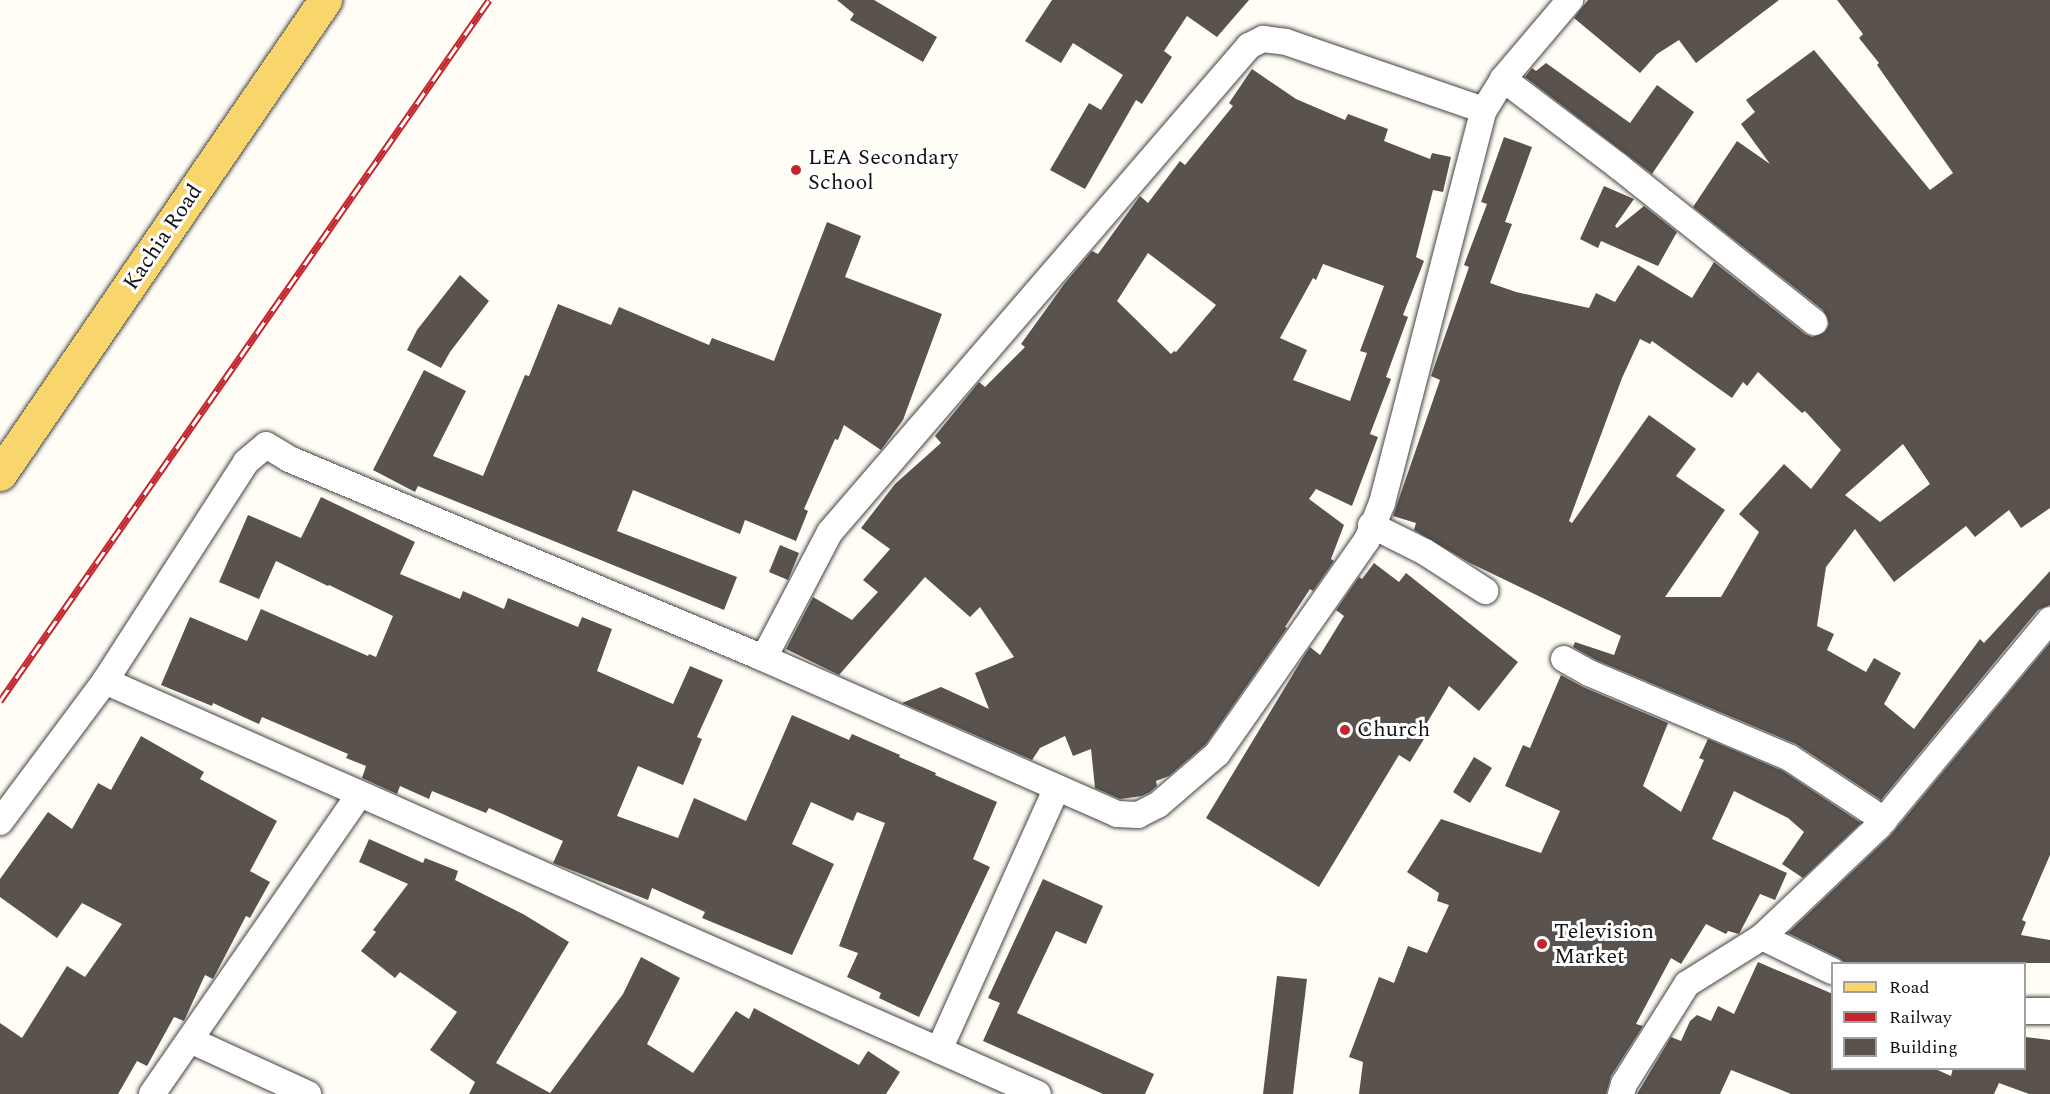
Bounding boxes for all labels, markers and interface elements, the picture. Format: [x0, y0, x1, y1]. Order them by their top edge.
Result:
place label: LEA Secondary School [808, 144, 958, 196]
marker: LEA Secondary School [789, 163, 803, 177]
street label: Kachia Road [118, 179, 208, 295]
place label: Church [1357, 717, 1430, 743]
marker: Church [1338, 723, 1352, 737]
place label: Television Market [1554, 918, 1654, 969]
marker: Television Market [1535, 937, 1549, 951]
legend [1831, 962, 2026, 1070]
text: Road [1889, 974, 1930, 1001]
text: Railway [1889, 1004, 1952, 1031]
text: Building [1889, 1034, 1958, 1061]

